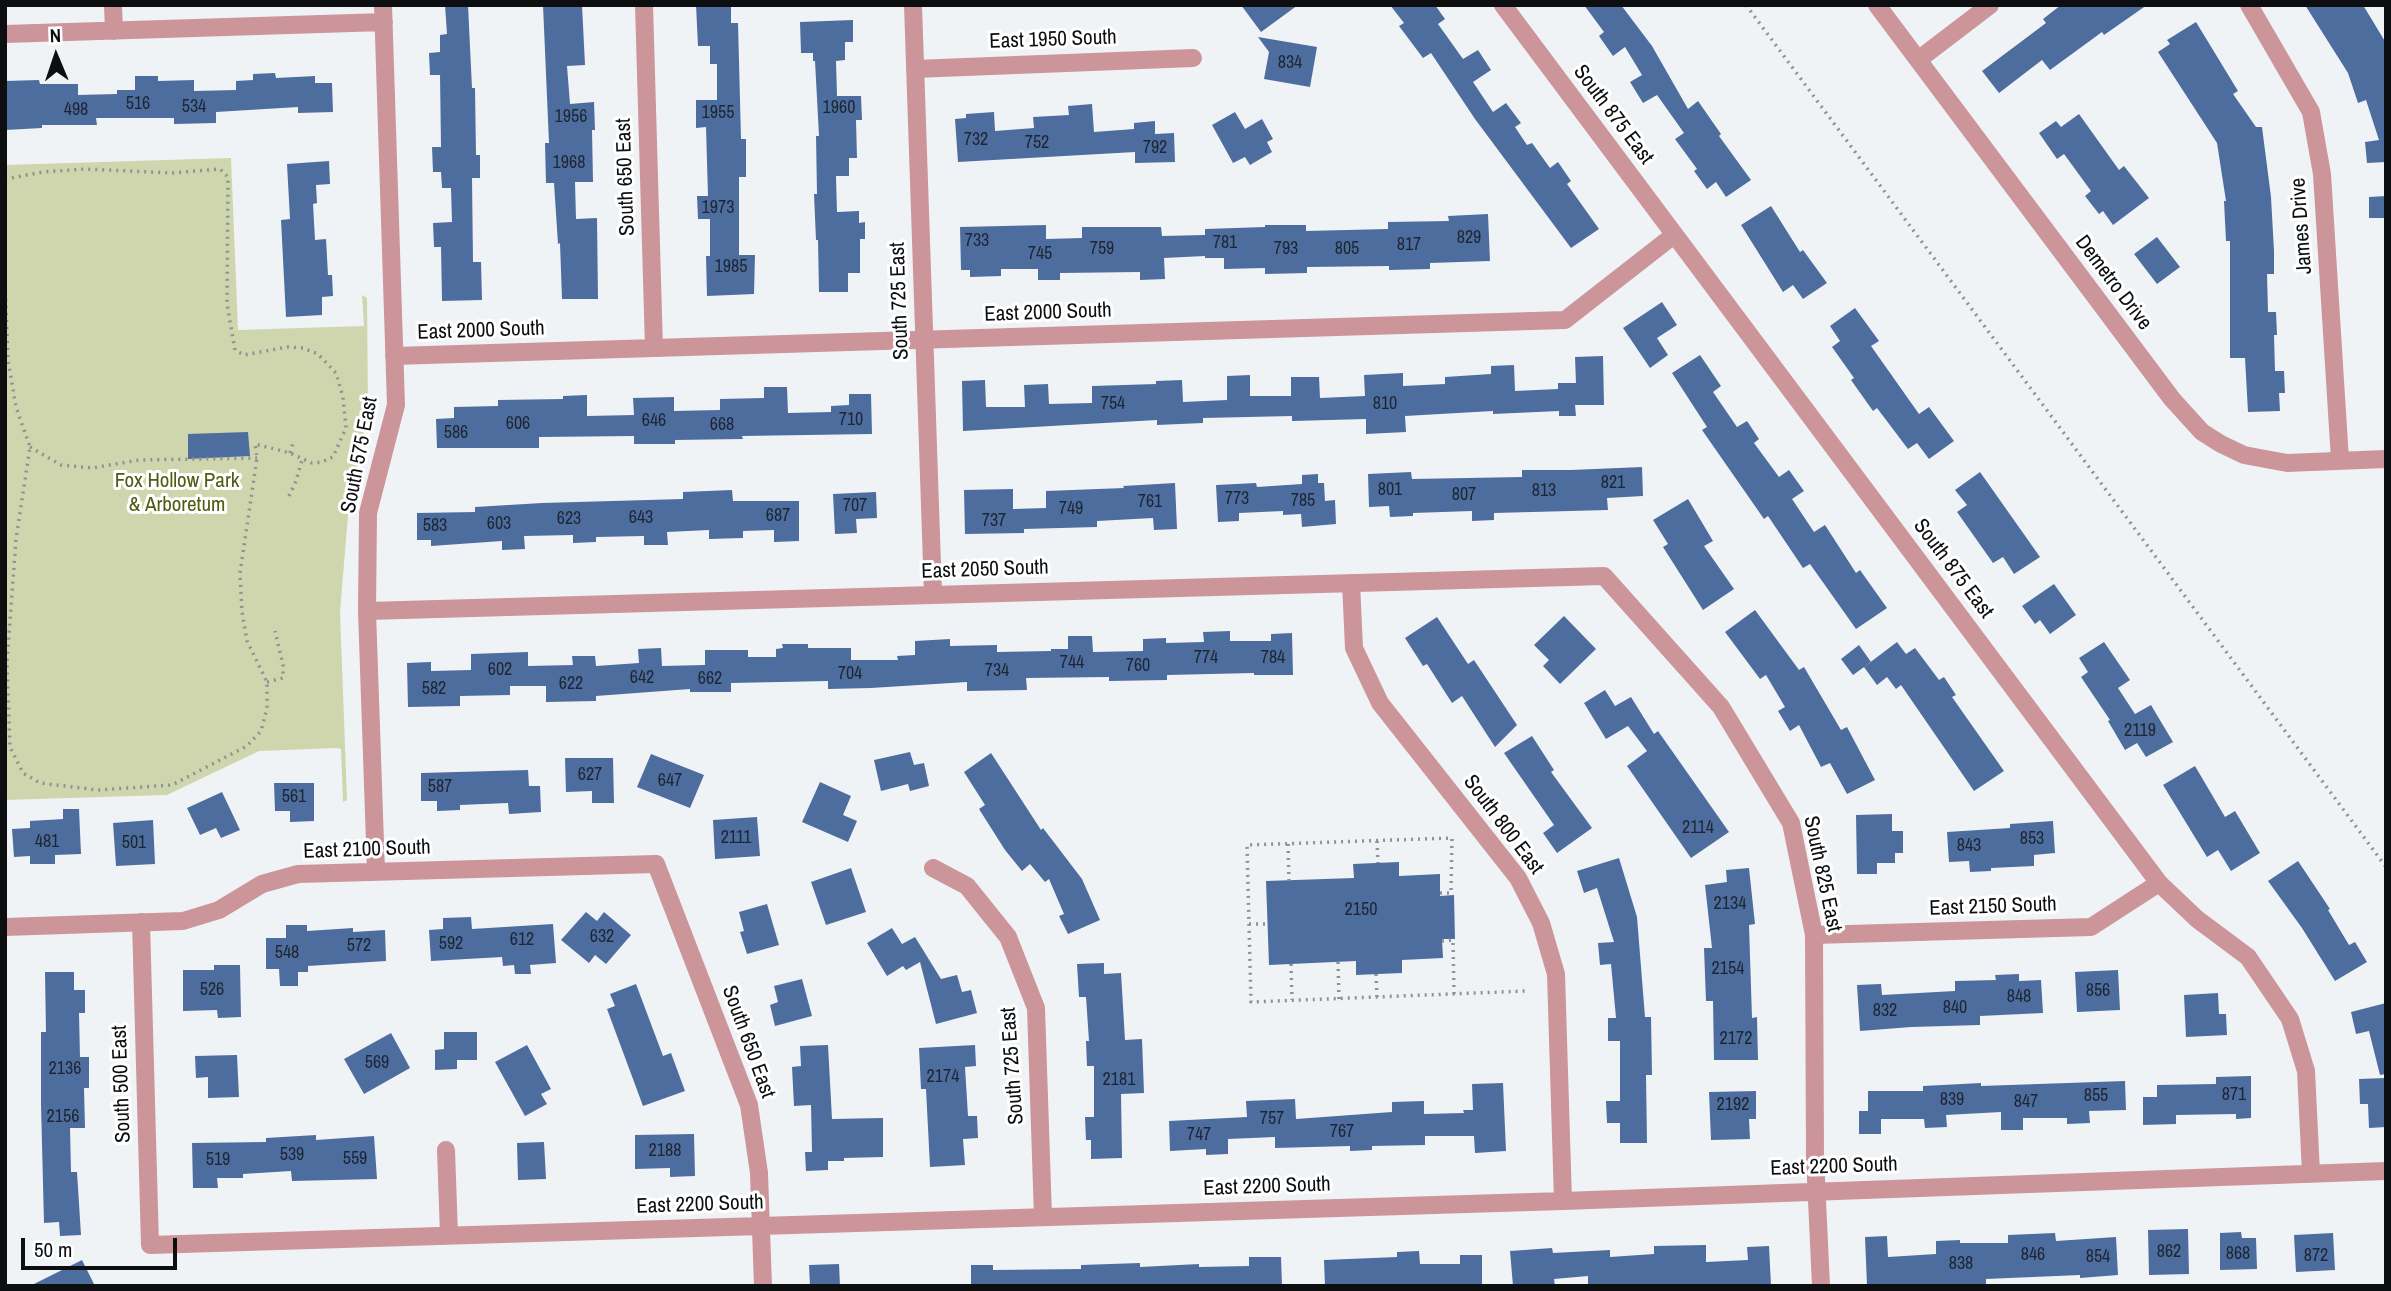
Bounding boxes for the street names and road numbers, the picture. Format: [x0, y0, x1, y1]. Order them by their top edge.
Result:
street label: East 1950 South [989, 25, 1117, 55]
street label: South 875 East [1567, 60, 1659, 170]
street label: South 650 East [611, 118, 641, 236]
street label: James Drive [2286, 177, 2318, 275]
street label: Demetro Drive [2069, 231, 2157, 335]
street label: South 725 East [885, 242, 915, 360]
street label: East 2000 South [984, 298, 1112, 328]
street label: East 2000 South [417, 316, 545, 346]
street label: South 575 East [336, 395, 384, 515]
street label: South 875 East [1907, 514, 1999, 624]
street label: East 2050 South [921, 555, 1049, 585]
street label: South 800 East [1457, 770, 1549, 880]
street label: South 825 East [1797, 814, 1847, 934]
street label: East 2100 South [303, 835, 431, 865]
street label: East 2150 South [1929, 892, 2057, 922]
street label: South 650 East [716, 982, 780, 1102]
street label: South 725 East [996, 1006, 1030, 1126]
street label: South 500 East [107, 1025, 137, 1143]
street label: East 2200 South [1770, 1152, 1898, 1182]
street label: East 2200 South [1203, 1172, 1331, 1202]
street label: East 2200 South [636, 1190, 764, 1220]

